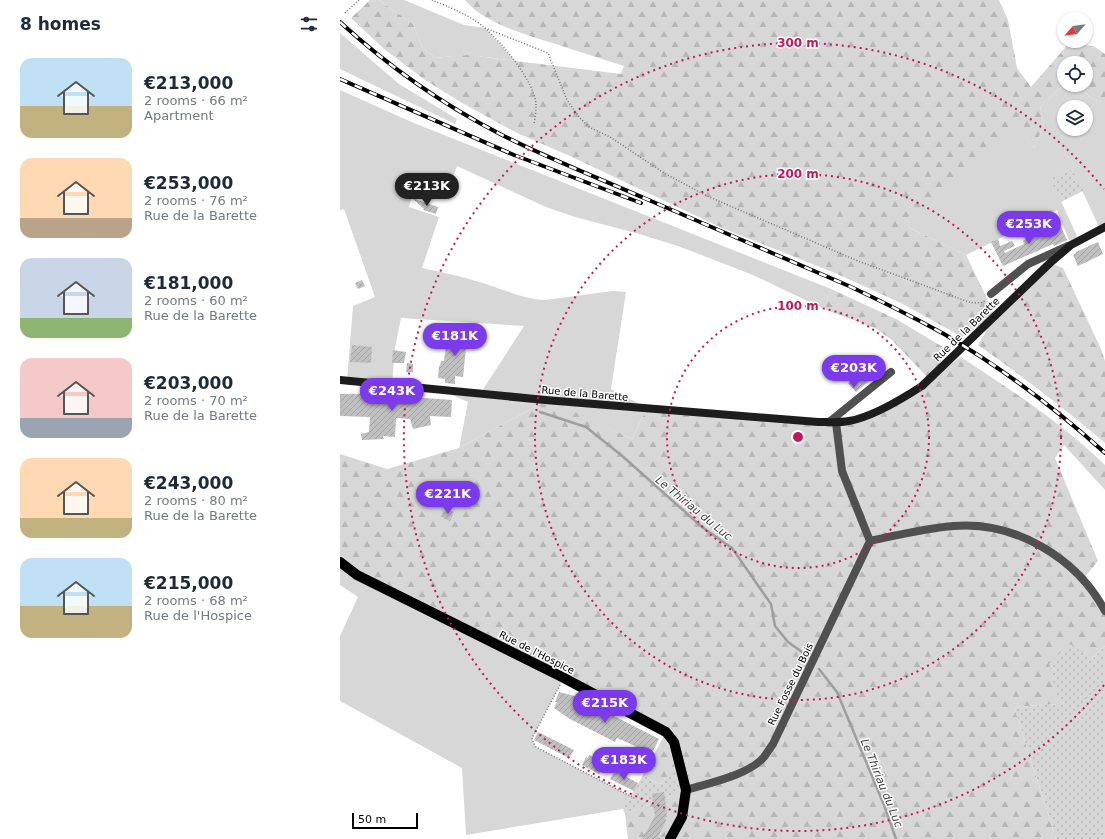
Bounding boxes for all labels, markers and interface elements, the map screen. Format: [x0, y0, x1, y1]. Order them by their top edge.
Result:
north arrow [1057, 12, 1093, 48]
map controls [1057, 12, 1093, 136]
icon: filters [298, 13, 320, 35]
text: 8 homes [20, 14, 101, 34]
text: 300 m [777, 36, 819, 50]
button: locate [1057, 56, 1093, 92]
text: €213,000 [144, 73, 233, 93]
icon: home [52, 74, 100, 122]
text: 2 rooms · 66 m² [144, 93, 248, 108]
button: layers [1057, 100, 1093, 136]
text: Apartment [144, 108, 214, 123]
text: 200 m [777, 167, 819, 181]
text: €253,000 [144, 173, 233, 193]
pin: €213K [399, 173, 455, 207]
icon: home [52, 174, 100, 222]
text: €213K [404, 178, 450, 193]
text: 2 rooms · 76 m² [144, 193, 248, 208]
text: Rue de la Barette [144, 208, 257, 223]
pin: €253K [1001, 211, 1057, 245]
text: €253K [1006, 216, 1052, 231]
text: €181,000 [144, 273, 233, 293]
icon: home [52, 274, 100, 322]
text: 2 rooms · 60 m² [144, 293, 248, 308]
street label: Rue de la Barette [931, 295, 1001, 364]
text: 100 m [777, 299, 819, 313]
text: Rue de la Barette [144, 308, 257, 323]
pin: €181K [427, 323, 483, 357]
text: €181K [432, 328, 478, 343]
pin: €203K [826, 355, 882, 389]
text: €203K [831, 360, 877, 375]
text: €203,000 [144, 373, 233, 393]
icon: home [52, 374, 100, 422]
pin: €243K [364, 378, 420, 412]
text: €243K [369, 383, 415, 398]
street label: Rue de la Barette [541, 384, 629, 403]
text: 2 rooms · 70 m² [144, 393, 248, 408]
text: Rue de la Barette [144, 408, 257, 423]
centre of rings [791, 430, 805, 444]
text: €243,000 [144, 473, 233, 493]
icon: home [52, 474, 100, 522]
water label: Le Thiriau du Luc [653, 474, 735, 543]
pin: €221K [420, 481, 476, 515]
text: €221K [425, 486, 471, 501]
text: 2 rooms · 80 m² [144, 493, 248, 508]
text: Rue de la Barette [144, 508, 257, 523]
text: €215,000 [144, 573, 233, 593]
icon: home [52, 574, 100, 622]
text: 2 rooms · 68 m² [144, 593, 248, 608]
text: Rue de l'Hospice [144, 608, 252, 623]
street label: Rue de l'Hospice [497, 629, 576, 676]
street label: Rue Fosse du Bois [766, 641, 815, 727]
pin: €215K [577, 690, 633, 724]
text: €215K [582, 695, 628, 710]
water label: Le Thiriau du Luc [858, 737, 905, 829]
pin: €183K [596, 747, 652, 781]
text: €183K [601, 752, 647, 767]
scale bar [352, 811, 418, 830]
text: 50 m [358, 813, 386, 826]

